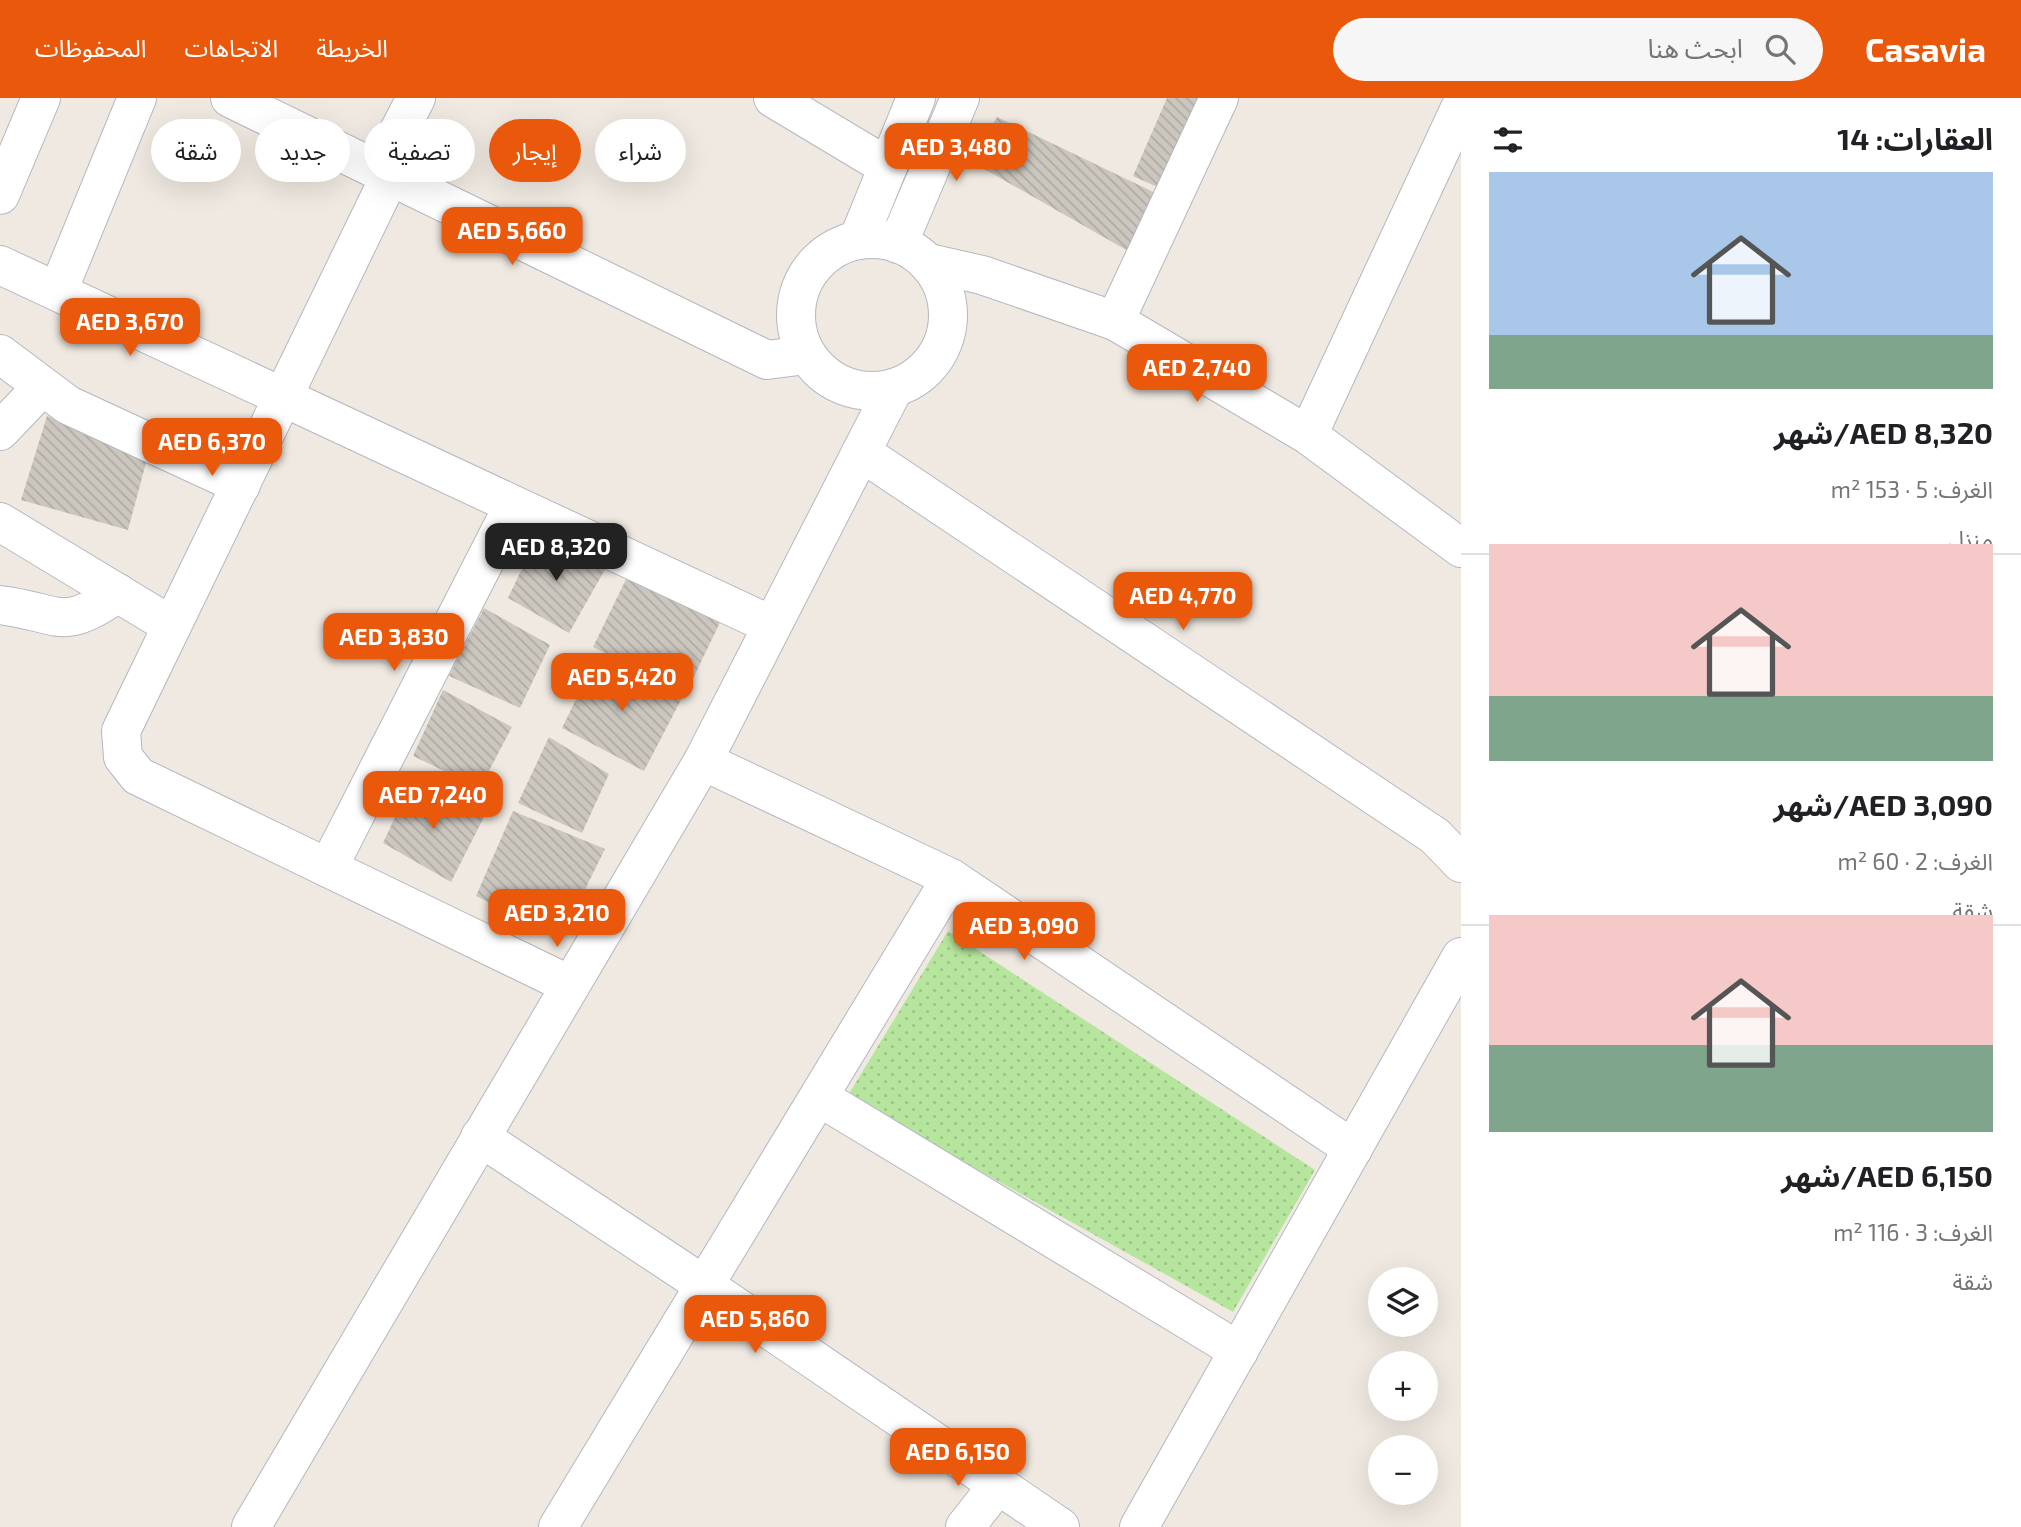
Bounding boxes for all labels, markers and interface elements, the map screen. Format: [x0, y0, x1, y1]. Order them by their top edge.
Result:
search box [1333, 18, 1823, 81]
text: Casavia [1865, 29, 1986, 69]
icon: search [1761, 30, 1799, 68]
text: ابحث هنا [1648, 32, 1743, 63]
text: المحفوظات [35, 33, 146, 62]
text: الاتجاهات [184, 33, 278, 62]
text: الخريطة [316, 33, 388, 62]
chip: شقة [151, 119, 241, 182]
chip: جديد [255, 119, 350, 182]
chip: تصفية [364, 119, 475, 182]
chip: إيجار [489, 119, 581, 182]
chip: شراء [595, 119, 686, 182]
text: العقارات: 14 [1837, 120, 1993, 156]
icon: filters [1489, 121, 1527, 159]
pin: AED 3,480 [876, 123, 1036, 183]
text: AED 3,480 [901, 132, 1012, 160]
pin: AED 5,660 [432, 208, 592, 267]
text: AED 5,660 [458, 216, 566, 244]
icon: home [1678, 217, 1804, 343]
pin: AED 3,670 [50, 299, 210, 358]
text: AED 3,670 [76, 307, 184, 335]
pin: AED 2,740 [1117, 344, 1277, 404]
text: AED 2,740 [1143, 353, 1251, 381]
text: AED 8,320/شهر [1774, 414, 1993, 450]
pin: AED 6,370 [132, 418, 292, 478]
text: AED 6,370 [158, 427, 266, 455]
text: الغرف: 5 · 153 m² [1831, 475, 1993, 503]
pin: AED 8,320 [476, 524, 636, 583]
text: منزل [1948, 524, 1993, 552]
text: AED 8,320 [501, 532, 611, 560]
pin: AED 4,770 [1103, 573, 1263, 632]
text: AED 4,770 [1129, 581, 1237, 609]
icon: home [1678, 589, 1804, 715]
pin: AED 3,830 [314, 614, 474, 673]
text: AED 3,830 [339, 622, 449, 650]
pin: AED 5,420 [542, 654, 702, 713]
text: AED 5,420 [567, 662, 677, 690]
pin: AED 7,240 [353, 772, 513, 831]
text: AED 7,240 [379, 780, 487, 808]
text: AED 3,090/شهر [1774, 786, 1993, 822]
text: الغرف: 2 · 60 m² [1838, 847, 1993, 875]
pin: AED 3,210 [477, 890, 637, 949]
text: شقة [1952, 896, 1993, 924]
text: AED 3,210 [504, 898, 610, 926]
pin: AED 3,090 [944, 902, 1104, 962]
text: AED 3,090 [969, 911, 1079, 939]
icon: home [1678, 960, 1804, 1086]
text: AED 6,150/شهر [1781, 1157, 1993, 1193]
text: الغرف: 3 · 116 m² [1833, 1218, 1993, 1246]
map controls [1368, 1267, 1438, 1505]
button: layers [1368, 1267, 1438, 1337]
text: شقة [1952, 1267, 1993, 1295]
pin: AED 5,860 [675, 1296, 835, 1355]
text: AED 5,860 [700, 1304, 810, 1332]
button: + [1368, 1351, 1438, 1421]
pin: AED 6,150 [878, 1428, 1038, 1488]
button: − [1368, 1435, 1438, 1505]
text: AED 6,150 [906, 1437, 1010, 1465]

